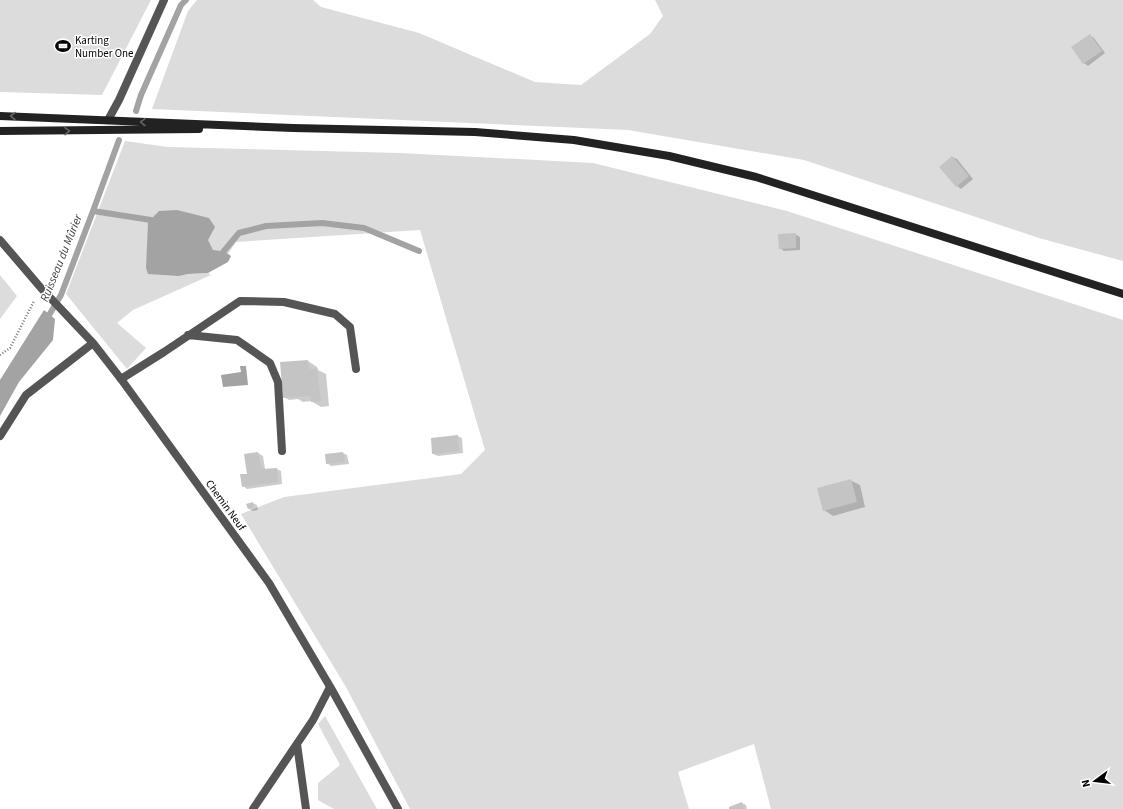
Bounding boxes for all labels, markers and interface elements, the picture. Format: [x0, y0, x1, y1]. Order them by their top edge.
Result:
place label: Karting Number One [75, 33, 134, 61]
sports icon: Karting Number One [54, 37, 72, 55]
one-way arrow [10, 112, 16, 120]
one-way arrow [140, 117, 146, 126]
one-way arrow [64, 126, 70, 135]
water label: Ruisseau du Mûrier [36, 211, 87, 304]
street label: Chemin Neuf [202, 477, 250, 534]
north arrow [1075, 761, 1115, 801]
text: N [1078, 778, 1094, 789]

